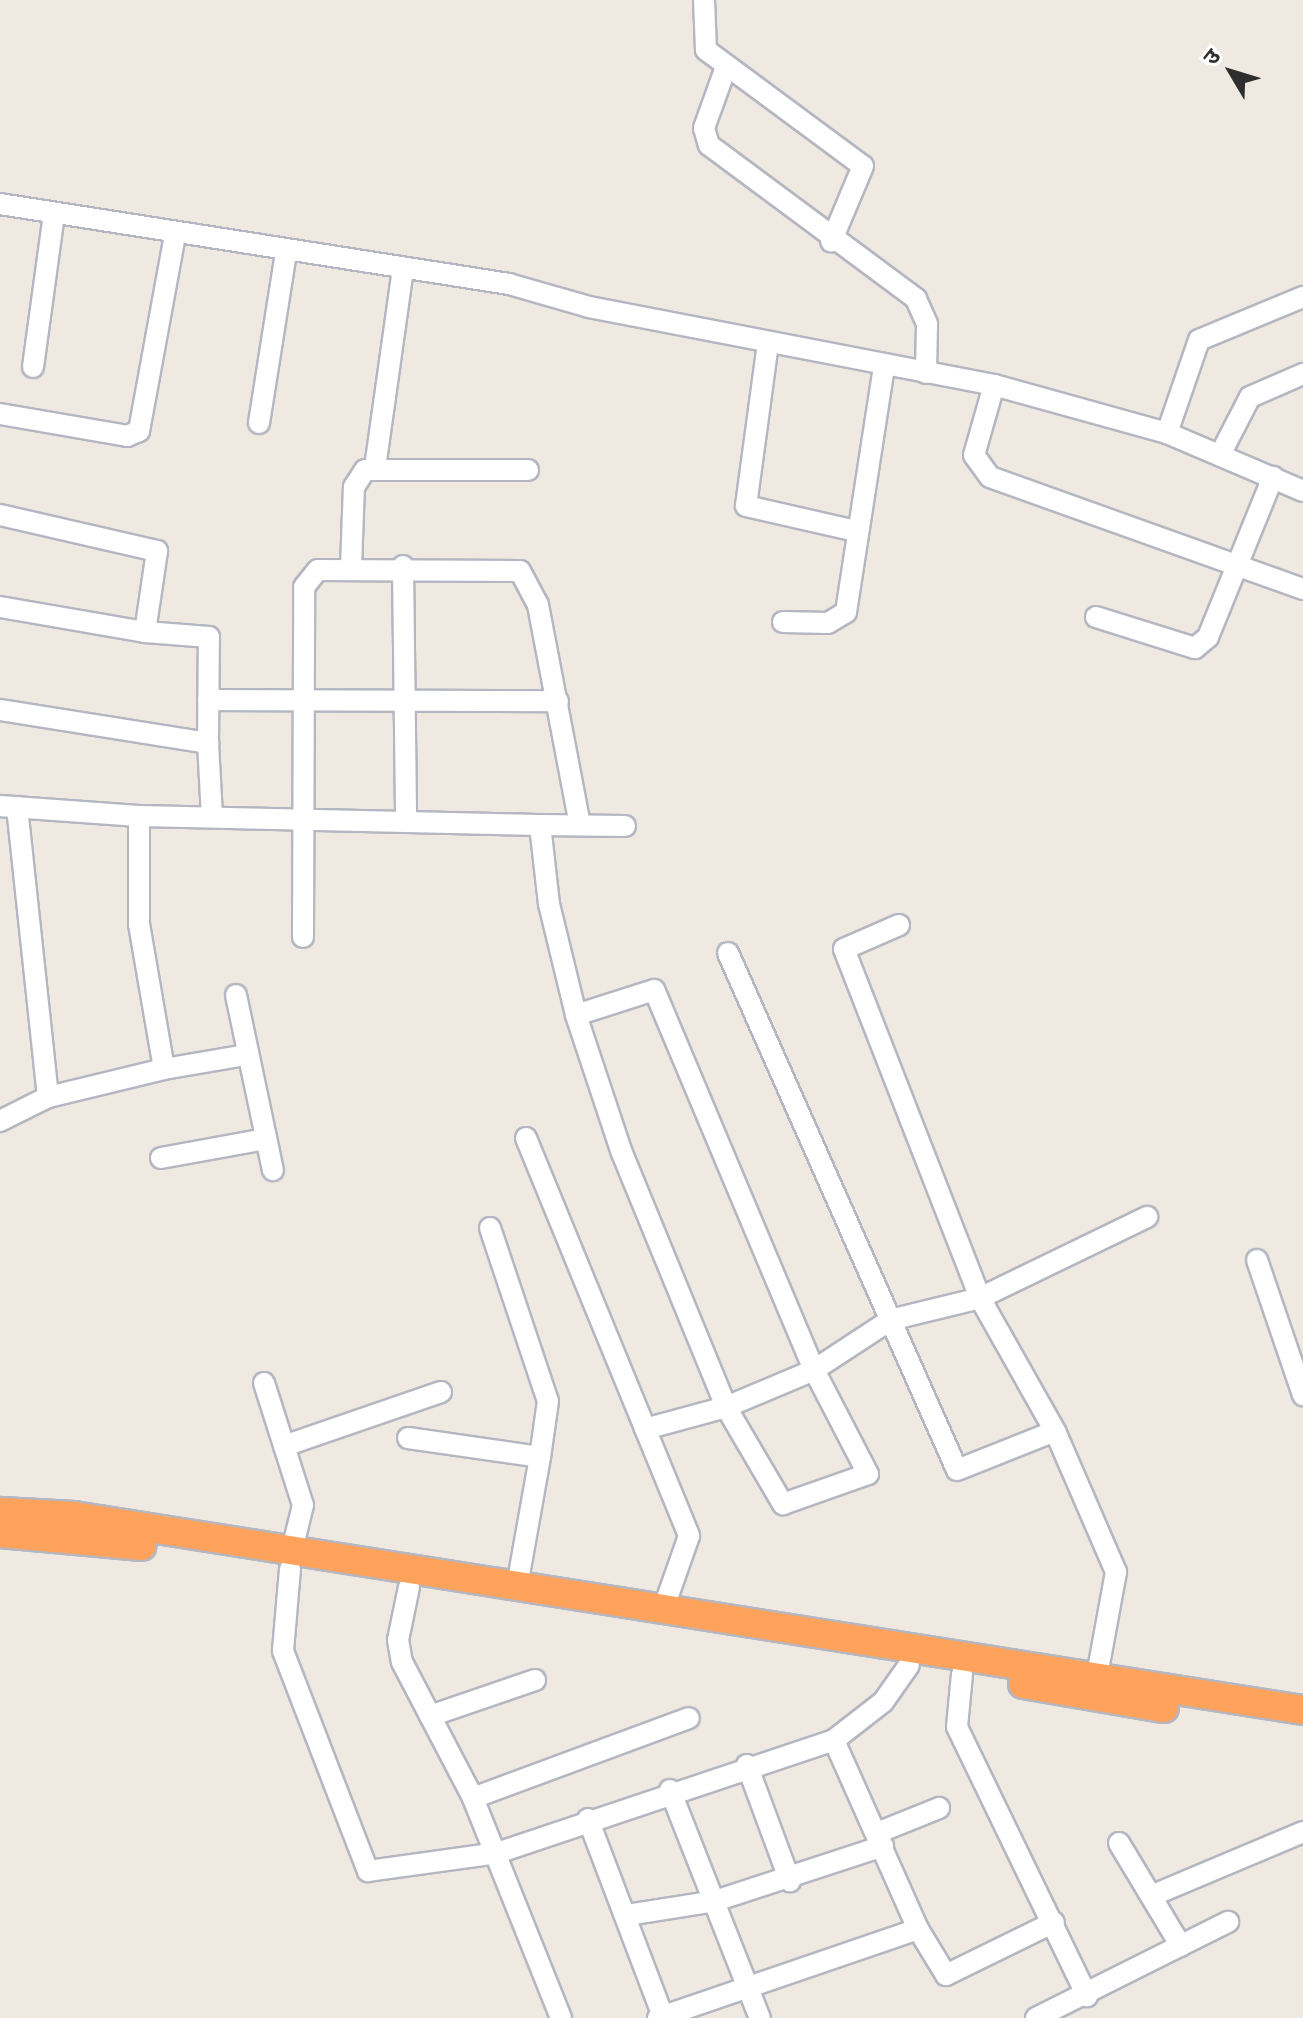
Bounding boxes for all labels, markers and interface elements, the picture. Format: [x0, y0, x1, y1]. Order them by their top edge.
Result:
north arrow [1191, 32, 1271, 112]
text: उ [1197, 44, 1226, 70]

